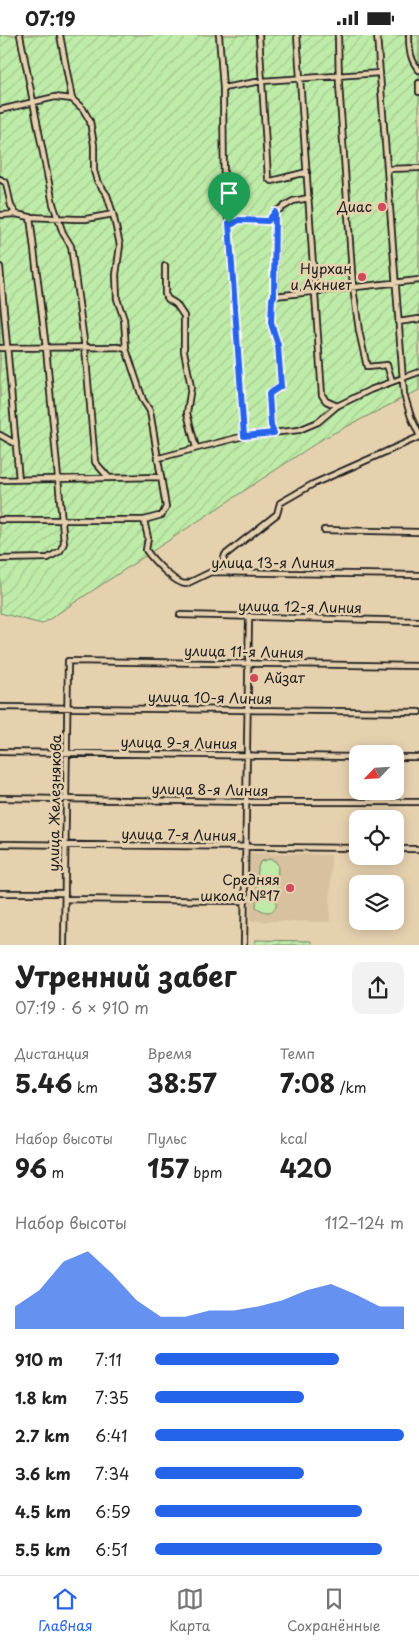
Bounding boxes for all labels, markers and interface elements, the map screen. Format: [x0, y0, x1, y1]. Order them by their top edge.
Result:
text: 07:19 [25, 4, 76, 32]
pin [208, 172, 250, 223]
icon: arrive [215, 179, 243, 207]
place label: Диас [336, 196, 372, 217]
marker: Диас [376, 201, 388, 213]
place label: Нурхан и Акниет [290, 258, 352, 295]
marker: Нурхан и Акниет [356, 271, 368, 283]
street label: улица 13-я Линия [211, 552, 335, 573]
street label: улица 12-я Линия [238, 595, 362, 618]
street label: улица 11-я Линия [184, 640, 304, 663]
place label: Айзат [264, 667, 306, 688]
marker: Айзат [248, 672, 260, 684]
street label: улица 10-я Линия [148, 686, 272, 709]
street label: улица 9-я Линия [120, 731, 238, 754]
street label: улица Железнякова [43, 734, 66, 872]
north arrow [349, 745, 404, 800]
map controls [349, 745, 404, 930]
street label: улица 8-я Линия [152, 778, 269, 801]
button: locate [349, 810, 404, 865]
street label: улица 7-я Линия [121, 823, 237, 846]
place label: Средняя школа №17 [200, 869, 281, 906]
button: layers [349, 875, 404, 930]
marker: Средняя школа №17 [284, 882, 296, 894]
text: Утренний забег [15, 954, 236, 997]
button: share [352, 962, 404, 1014]
text: 07:19 · 6 × 910 m [15, 995, 149, 1019]
text: Дистанция [15, 1043, 89, 1064]
text: Время [147, 1043, 192, 1064]
text: Темп [280, 1043, 315, 1064]
text: 5.46 [15, 1064, 72, 1102]
text: 38:57 [147, 1064, 217, 1102]
text: 7:08 [280, 1064, 335, 1102]
text: km [72, 1077, 98, 1098]
text: /km [335, 1077, 367, 1098]
text: Набор высоты [15, 1128, 113, 1149]
text: Пульс [147, 1128, 187, 1149]
text: kcal [280, 1128, 308, 1149]
text: 96 [15, 1149, 47, 1187]
text: 157 [147, 1149, 189, 1187]
text: 420 [280, 1149, 332, 1187]
text: m [47, 1162, 64, 1183]
text: bpm [189, 1162, 222, 1183]
text: Набор высоты [15, 1210, 127, 1234]
text: 112–124 m [324, 1210, 404, 1234]
text: 910 m [15, 1347, 63, 1371]
text: 7:11 [95, 1347, 122, 1371]
text: 1.8 km [15, 1385, 67, 1409]
text: 7:35 [95, 1385, 129, 1409]
text: 2.7 km [15, 1423, 70, 1447]
text: 6:41 [95, 1423, 128, 1447]
text: 3.6 km [15, 1461, 71, 1485]
text: 7:34 [95, 1461, 130, 1485]
text: 4.5 km [15, 1499, 71, 1523]
text: 6:59 [95, 1499, 131, 1523]
text: 5.5 km [15, 1537, 70, 1561]
text: 6:51 [95, 1537, 128, 1561]
tab: Главная [38, 1585, 93, 1636]
tab: Карта [169, 1585, 210, 1636]
tab: Сохранённые [287, 1585, 381, 1636]

